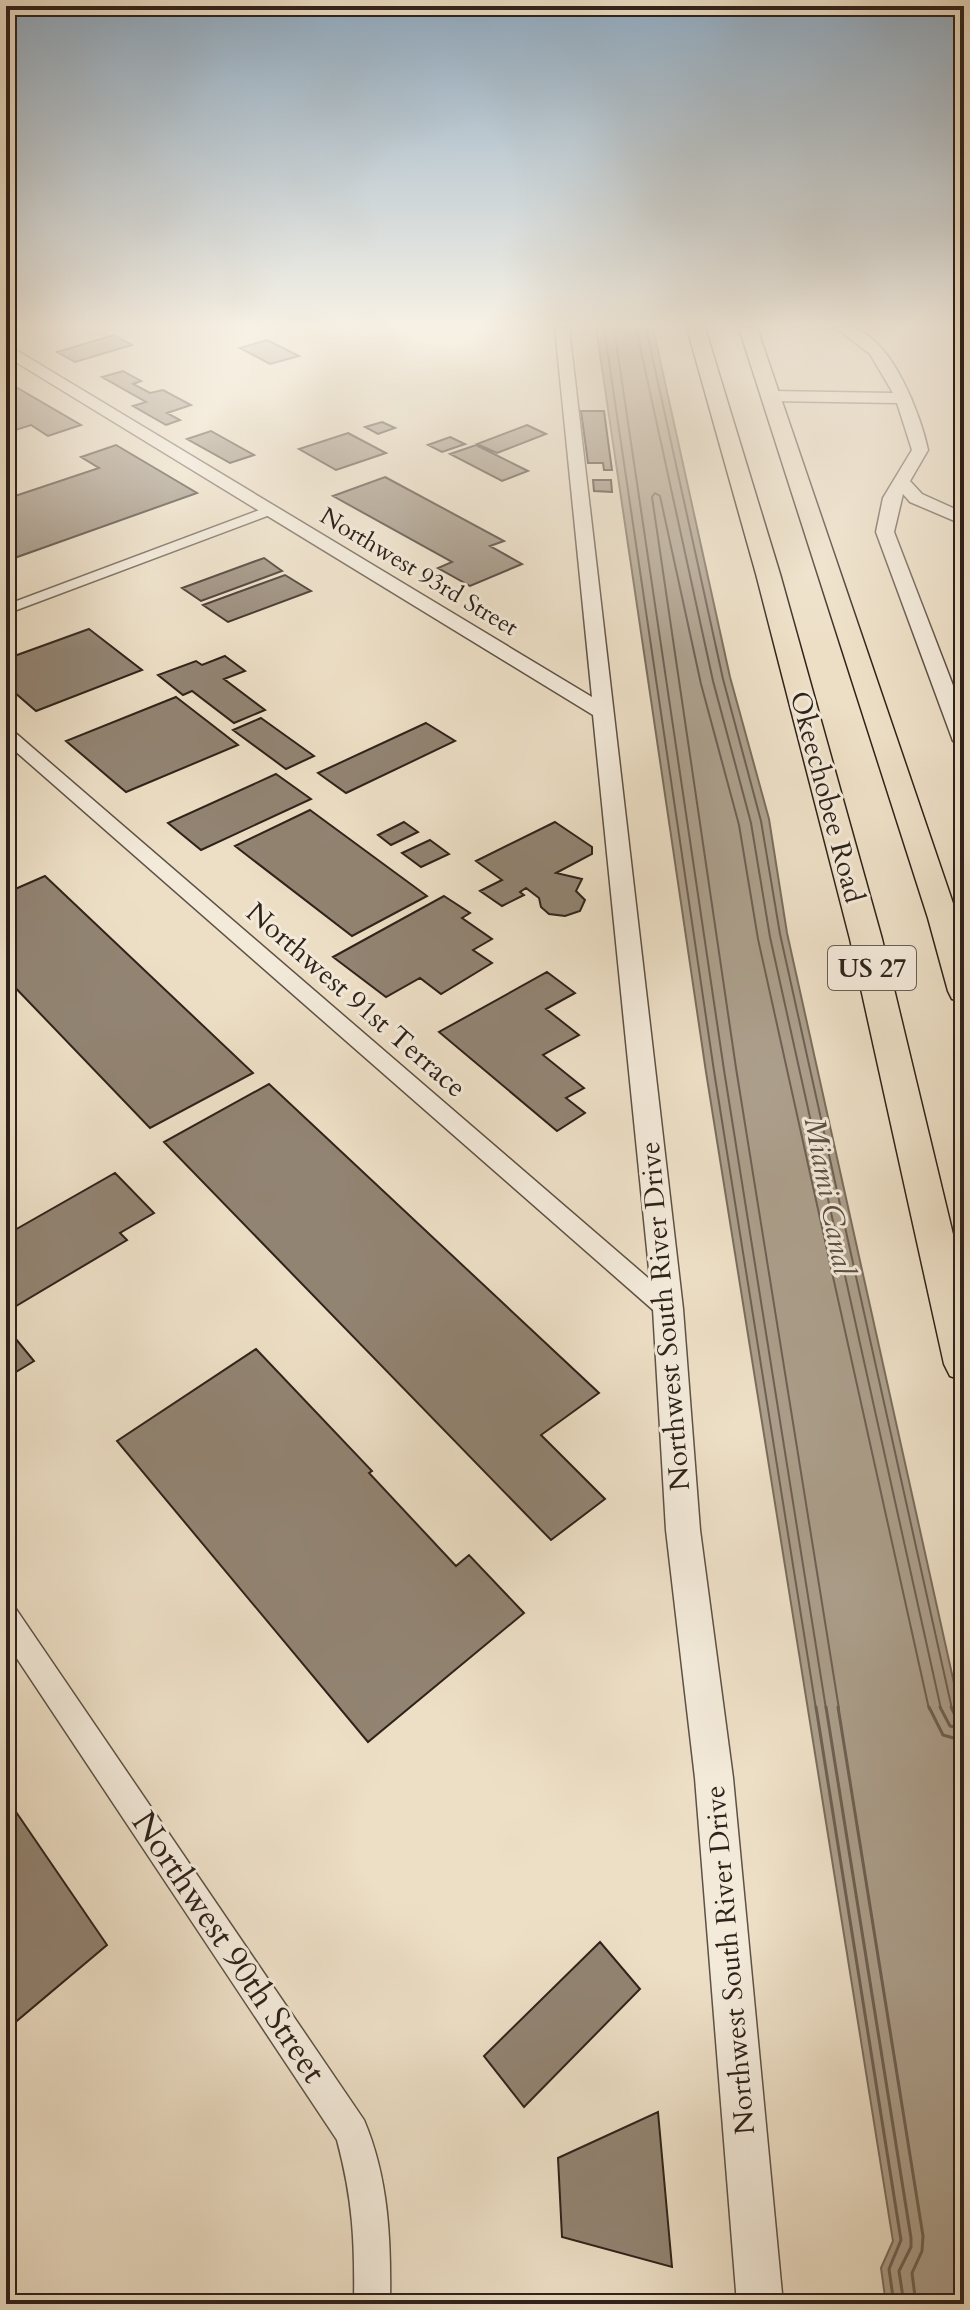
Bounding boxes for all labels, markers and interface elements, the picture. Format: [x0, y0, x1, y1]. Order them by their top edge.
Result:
street label: Northwest 93rd Street [314, 500, 524, 644]
street label: Okeechobee Road [781, 687, 874, 907]
street label: Northwest 91st Terrace [238, 894, 474, 1106]
road number: US 27 [828, 946, 916, 990]
water label: Miami Canal [794, 1114, 865, 1279]
street label: Northwest South River Drive [631, 1140, 699, 1492]
street label: Northwest South River Drive [696, 1784, 764, 2136]
street label: Northwest 90th Street [121, 1802, 337, 2092]

